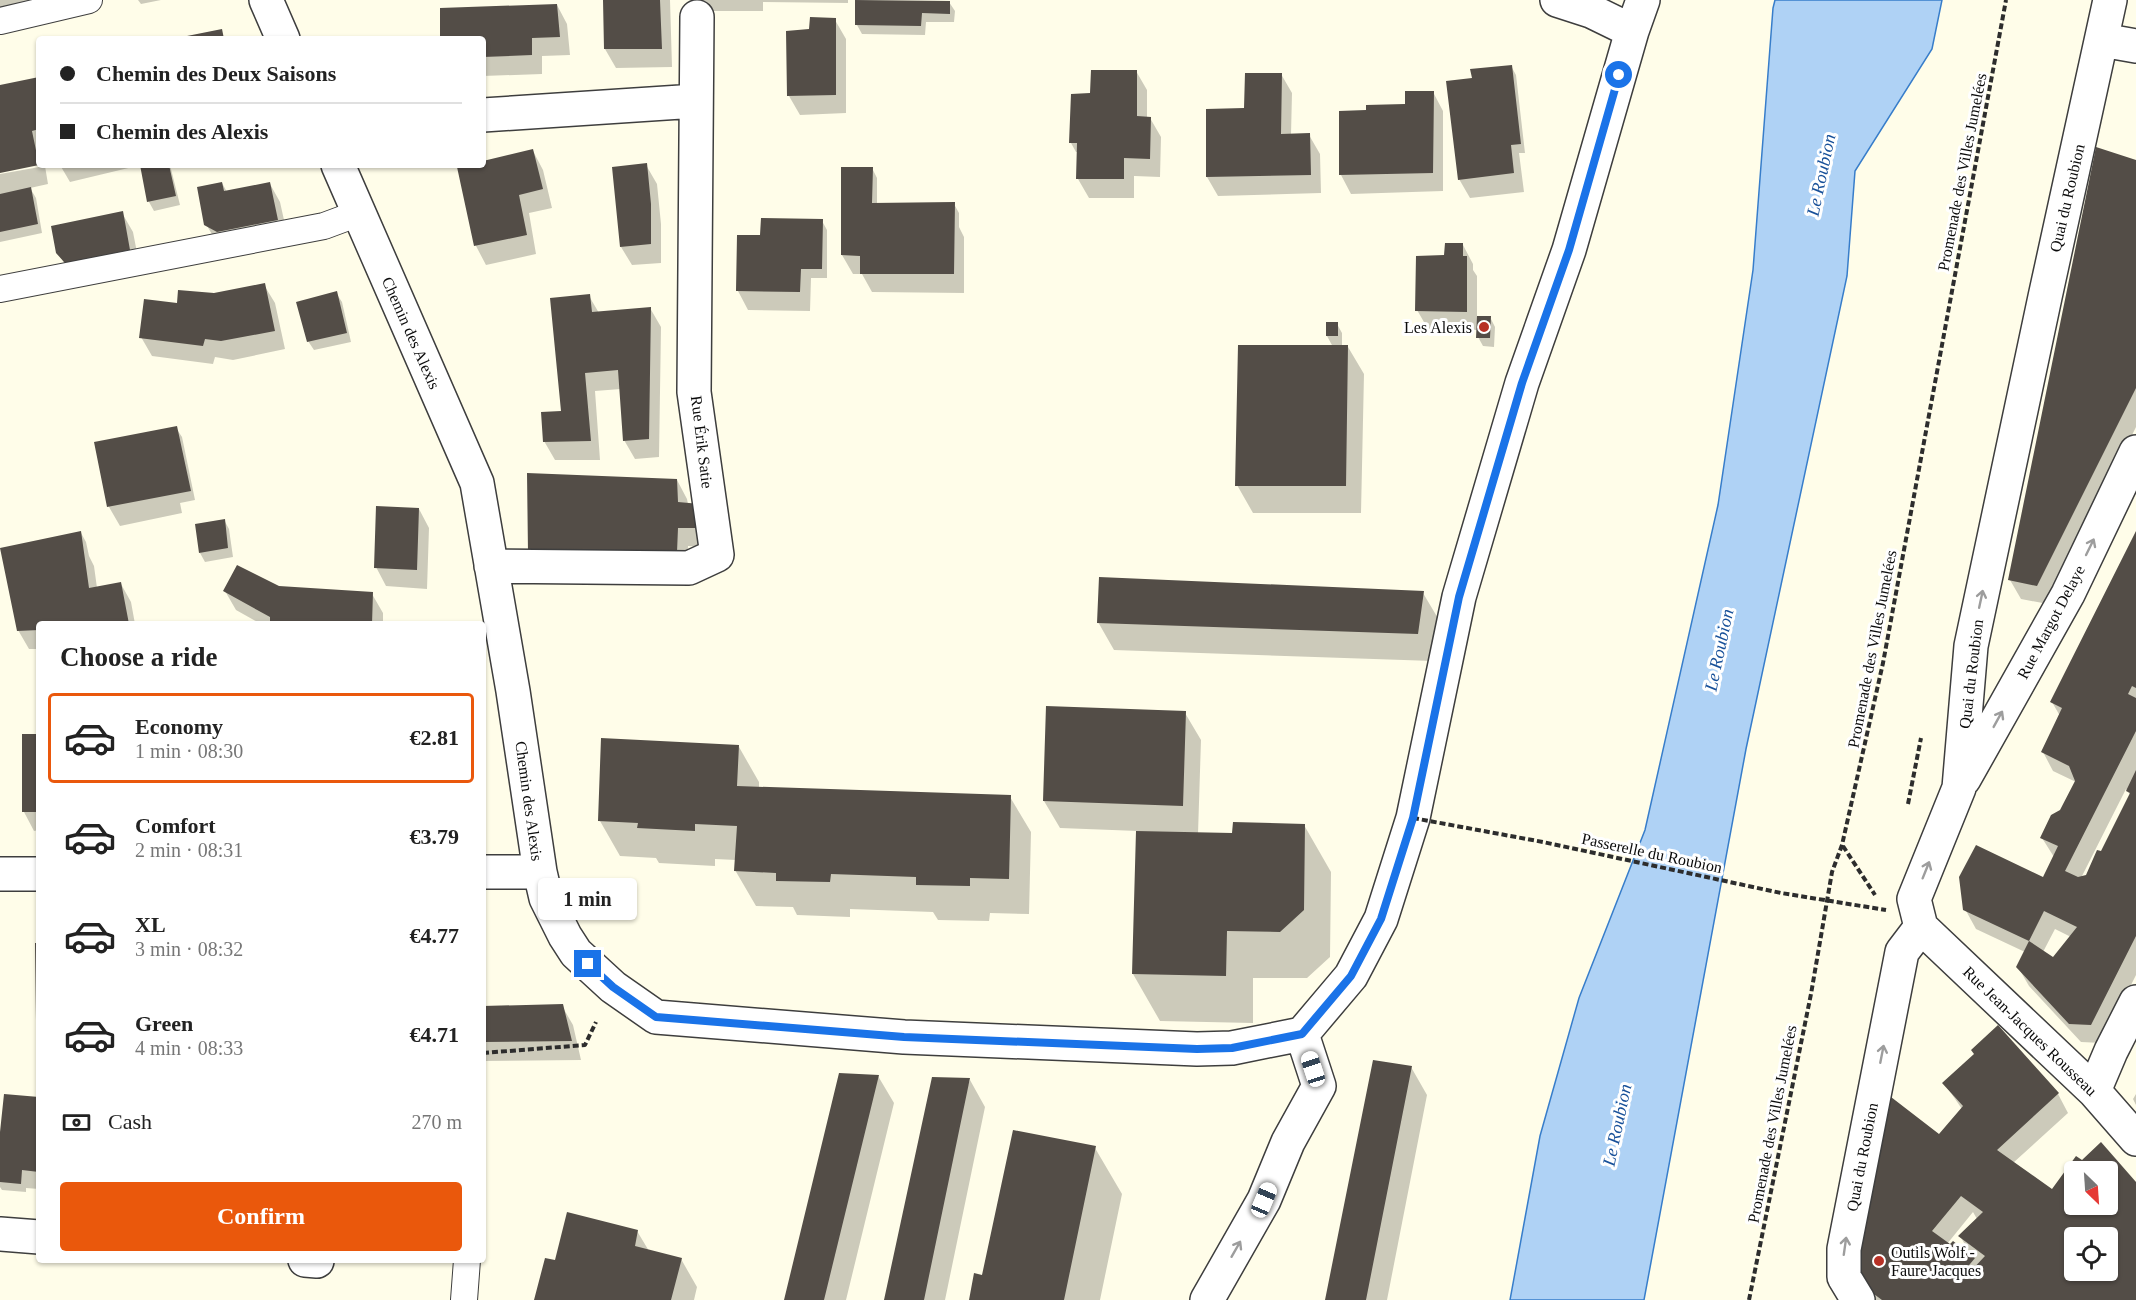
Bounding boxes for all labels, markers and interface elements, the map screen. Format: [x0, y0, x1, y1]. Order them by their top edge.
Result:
text: Chemin des Deux Saisons [96, 61, 336, 86]
route start [1605, 61, 1632, 88]
street label: Promenade des Villes Jumelées [1934, 72, 1990, 272]
text: Chemin des Alexis [96, 119, 268, 144]
water label: Le Roubion [1802, 132, 1839, 219]
street label: Quai du Roubion [2046, 142, 2088, 254]
street label: Chemin des Alexis [379, 274, 443, 392]
place label: Les Alexis [1404, 319, 1472, 336]
marker: Les Alexis [1477, 320, 1491, 334]
street label: Rue Érik Satie [688, 395, 717, 489]
one-way arrow [2085, 539, 2097, 557]
street label: Promenade des Villes Jumelées [1844, 549, 1900, 749]
street label: Rue Margot Delaye [2014, 562, 2089, 682]
one-way arrow [1976, 590, 1987, 610]
water label: Le Roubion [1700, 607, 1737, 694]
street label: Quai du Roubion [1956, 618, 1986, 730]
text: Choose a ride [60, 642, 218, 672]
one-way arrow [1993, 710, 2004, 728]
icon: car [63, 711, 117, 765]
text: Economy [135, 714, 223, 739]
text: €2.81 [410, 725, 459, 750]
text: 1 min · 08:30 [135, 740, 243, 762]
street label: Chemin des Alexis [512, 740, 546, 862]
icon: car [63, 810, 117, 864]
text: Comfort [135, 813, 216, 838]
text: €3.79 [410, 824, 459, 849]
street label: Passerelle du Roubion [1580, 830, 1724, 876]
text: 2 min · 08:31 [135, 839, 243, 861]
one-way arrow [1921, 862, 1932, 880]
callout: 1 min [538, 877, 638, 919]
text: 1 min [563, 888, 612, 910]
icon: car [63, 909, 117, 963]
text: XL [135, 912, 166, 937]
text: €4.77 [410, 923, 459, 948]
text: 3 min · 08:32 [135, 938, 243, 960]
route end [574, 950, 601, 977]
street label: Rue Jean-Jacques Rousseau [1959, 963, 2100, 1100]
icon: car [63, 1008, 117, 1062]
text: Green [135, 1011, 193, 1036]
text: €4.71 [410, 1022, 459, 1047]
street label: Promenade des Villes Jumelées [1744, 1024, 1800, 1224]
text: 4 min · 08:33 [135, 1037, 243, 1059]
one-way arrow [1877, 1045, 1888, 1064]
car [1299, 1049, 1327, 1089]
water label: Le Roubion [1598, 1082, 1635, 1169]
street label: Quai du Roubion [1843, 1101, 1881, 1213]
icon: cash [60, 1106, 93, 1139]
text: Cash [108, 1109, 152, 1134]
text: 270 m [411, 1111, 462, 1133]
north arrow [2064, 1161, 2118, 1215]
map controls [2064, 1161, 2118, 1281]
car [1249, 1180, 1279, 1220]
button: Confirm [60, 1182, 462, 1251]
button: locate [2064, 1227, 2118, 1281]
one-way arrow [1840, 1236, 1851, 1256]
one-way arrow [1230, 1241, 1242, 1258]
place label: Outils Wolf - Faure Jacques [1891, 1244, 1981, 1280]
marker: Outils Wolf - Faure Jacques [1872, 1254, 1886, 1268]

